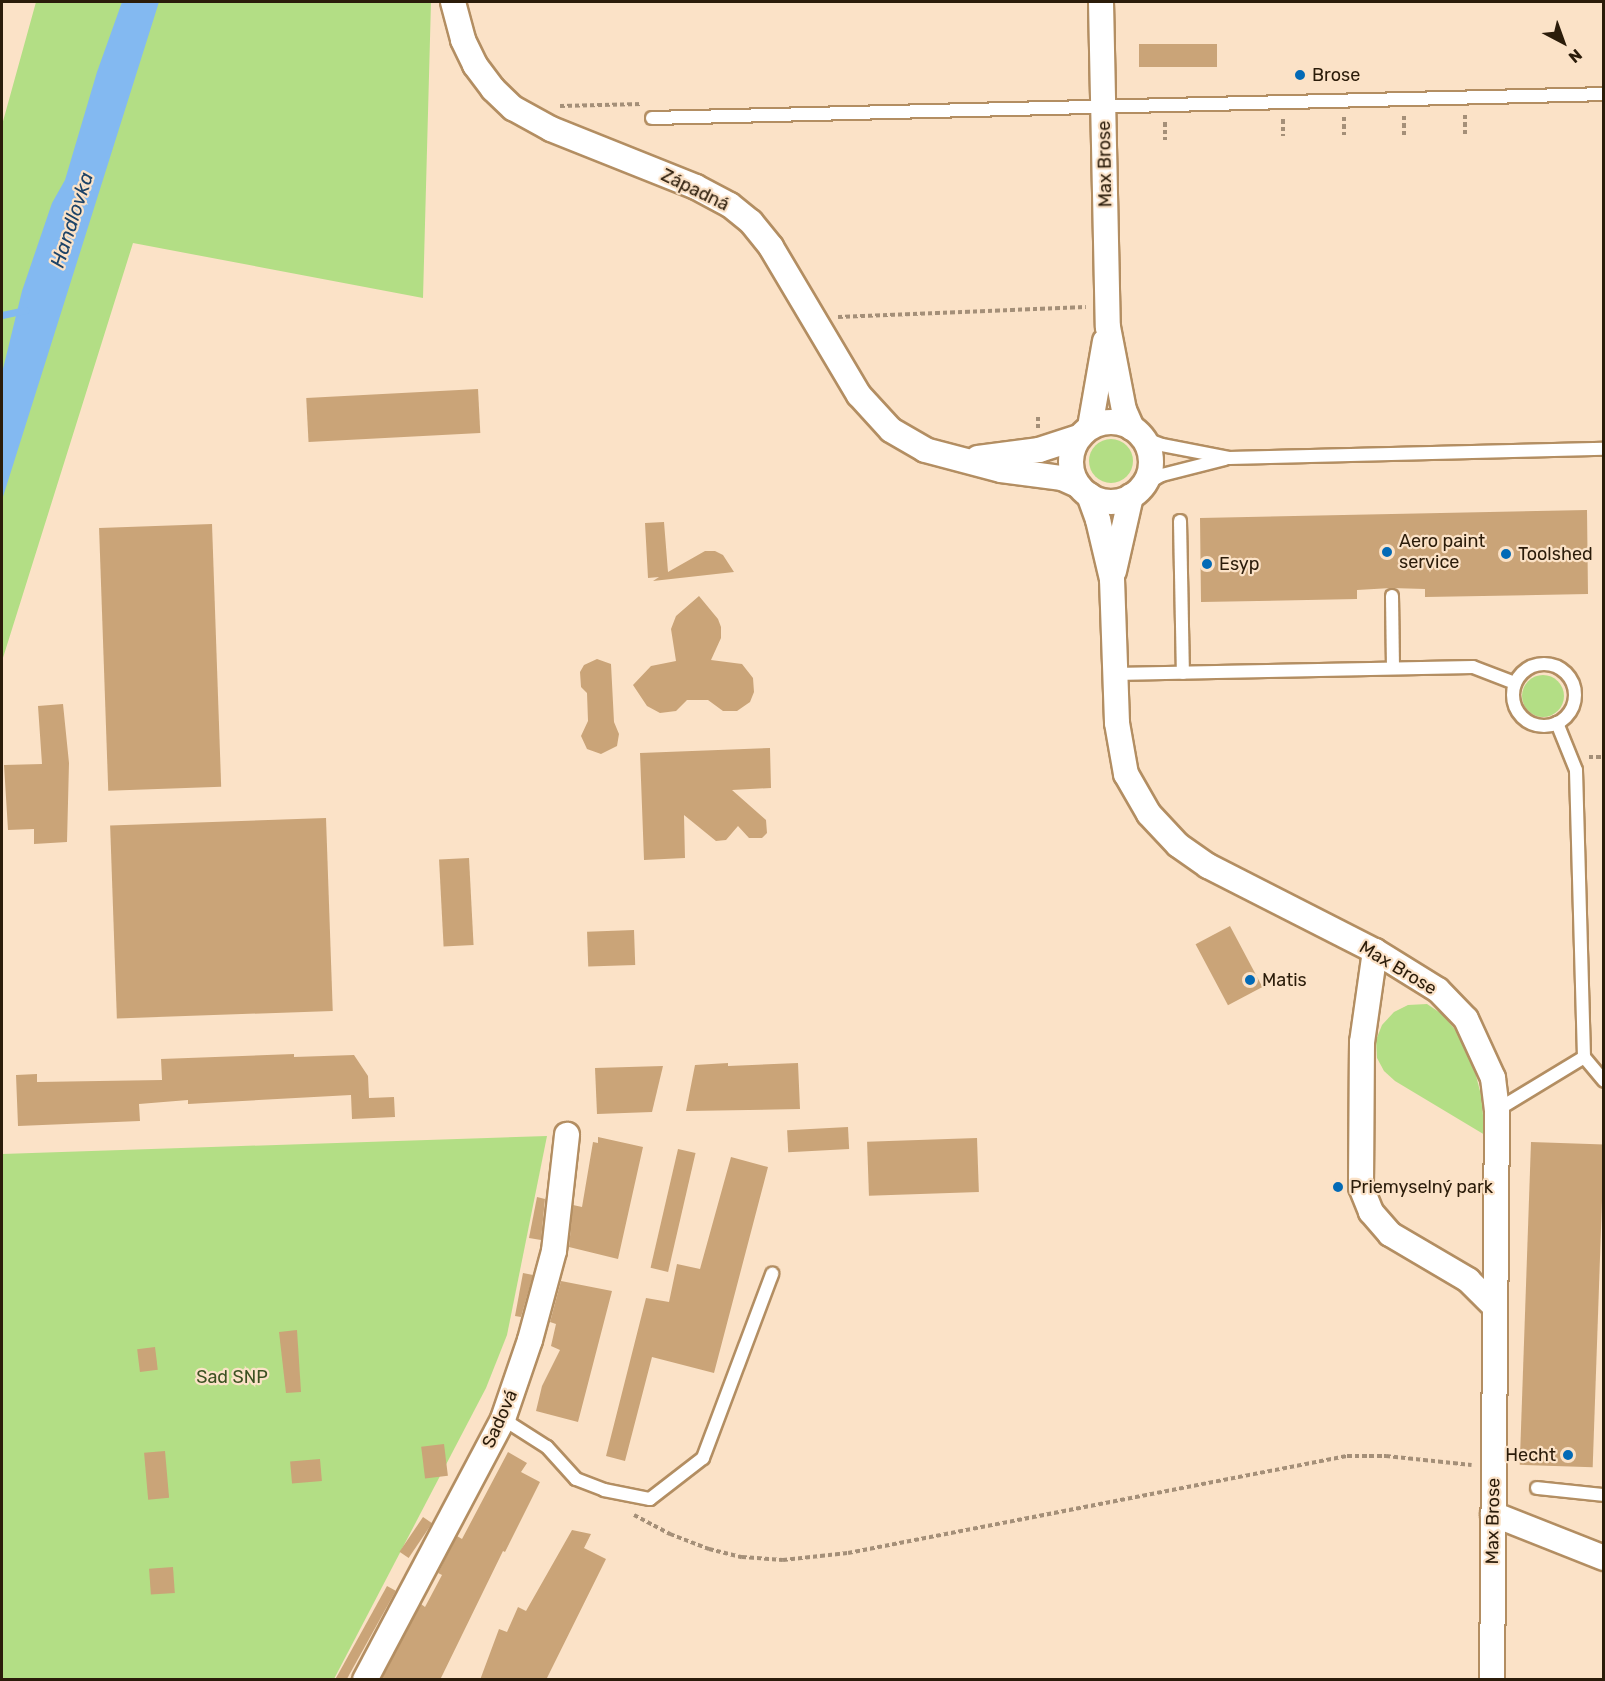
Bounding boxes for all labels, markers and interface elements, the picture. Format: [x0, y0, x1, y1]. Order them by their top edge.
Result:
north arrow [1533, 12, 1593, 72]
text: N [1565, 45, 1586, 67]
place label: Brose [1312, 64, 1360, 86]
marker: Brose [1293, 68, 1307, 82]
street label: Max Brose [1093, 121, 1117, 207]
street label: Západná [657, 164, 733, 216]
water label: Handlovka [45, 169, 99, 271]
place label: Aero paint service [1399, 531, 1485, 574]
place label: Toolshed [1518, 543, 1593, 565]
marker: Aero paint service [1380, 545, 1394, 559]
marker: Toolshed [1499, 547, 1513, 561]
place label: Esyp [1219, 553, 1259, 575]
marker: Esyp [1200, 557, 1214, 571]
street label: Max Brose [1355, 936, 1441, 1000]
place label: Matis [1262, 969, 1307, 991]
marker: Matis [1243, 973, 1257, 987]
place label: Priemyselný park [1350, 1176, 1494, 1198]
marker: Priemyselný park [1331, 1180, 1345, 1194]
park label: Sad SNP [196, 1366, 268, 1388]
street label: Sadová [478, 1387, 522, 1451]
place label: Hecht [1505, 1444, 1556, 1466]
marker: Hecht [1561, 1448, 1575, 1462]
street label: Max Brose [1481, 1478, 1505, 1564]

